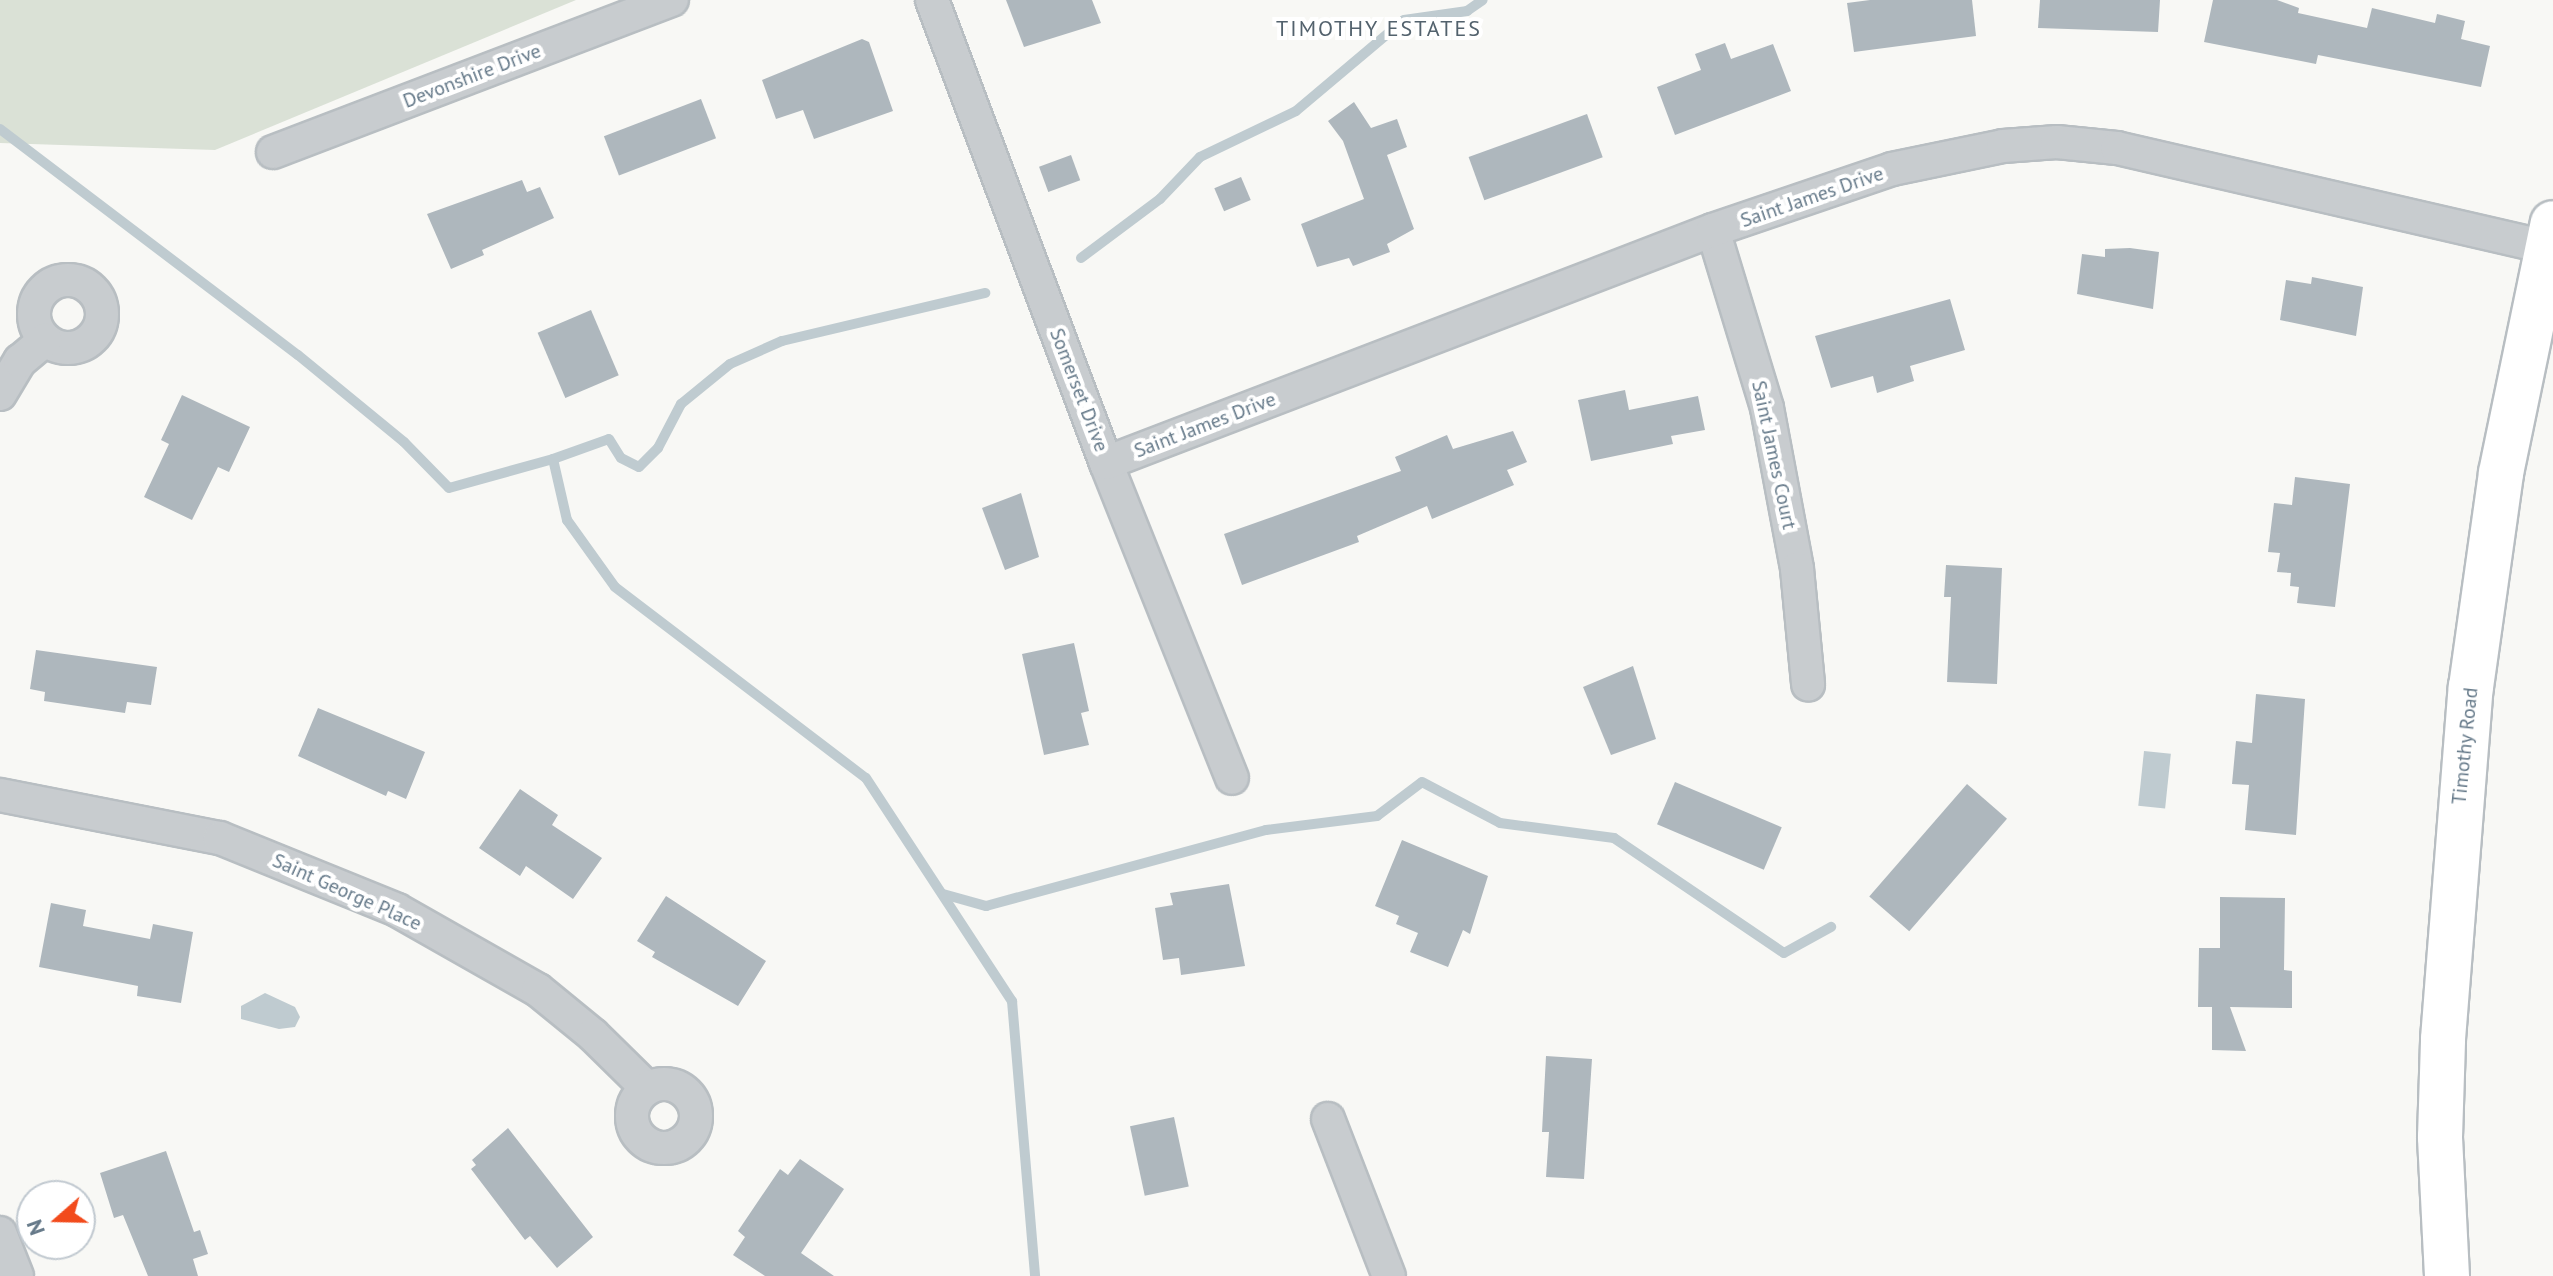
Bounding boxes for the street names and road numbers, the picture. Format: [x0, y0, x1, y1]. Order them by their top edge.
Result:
street label: Devonshire Drive [400, 39, 544, 113]
street label: Saint James Drive [1737, 161, 1887, 233]
street label: Somerset Drive [1044, 325, 1114, 455]
street label: Saint James Court [1747, 379, 1801, 531]
street label: Saint James Drive [1131, 387, 1279, 463]
street label: Timothy Road [2447, 686, 2483, 806]
street label: Saint George Place [269, 848, 425, 936]

